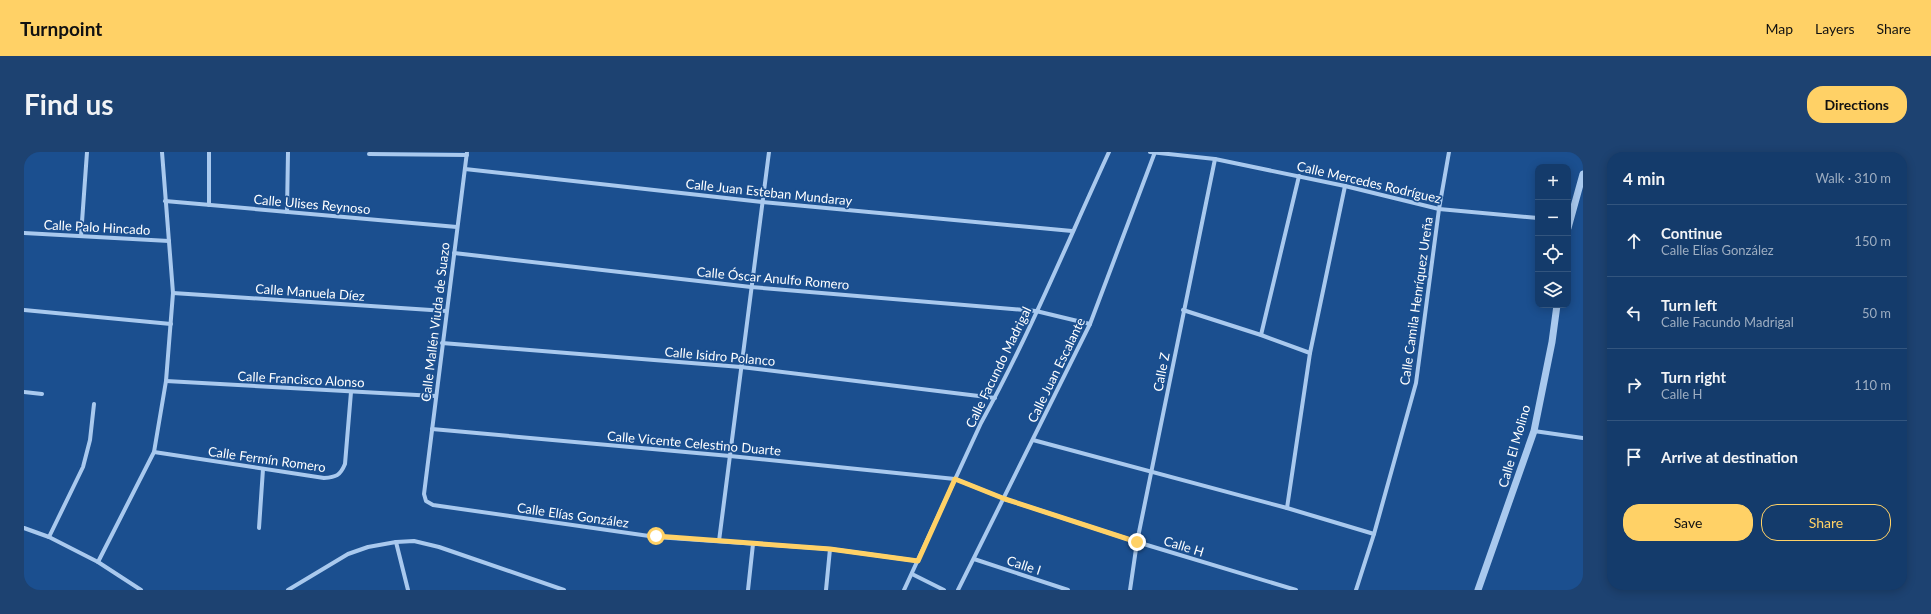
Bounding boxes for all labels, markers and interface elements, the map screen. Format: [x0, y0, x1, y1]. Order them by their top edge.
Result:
text: Turnpoint [20, 17, 102, 40]
text: Map [1765, 20, 1793, 37]
text: Layers [1815, 20, 1855, 37]
text: Share [1877, 20, 1911, 37]
button: Directions [1807, 86, 1907, 123]
text: Find us [24, 87, 114, 121]
street label: Calle Mercedes Rodríguez [1295, 158, 1443, 206]
map controls [1535, 164, 1571, 308]
button: + [1535, 164, 1571, 200]
text: 4 min [1623, 168, 1665, 189]
text: Walk · 310 m [1815, 170, 1891, 186]
street label: Calle Juan Esteban Mundaray [685, 175, 853, 209]
street label: Calle Ulises Reynoso [253, 191, 371, 217]
button: − [1535, 200, 1571, 236]
street label: Calle Palo Hincado [43, 216, 151, 238]
street label: Calle Camila Henríquez Ureña [1396, 216, 1436, 386]
text: Continue [1661, 224, 1722, 242]
icon: ahead [1623, 230, 1645, 252]
text: 150 m [1854, 233, 1891, 249]
button: locate [1535, 236, 1571, 272]
street label: Calle Mallén Viuda de Suazo [417, 241, 453, 403]
text: Calle Elías González [1661, 242, 1774, 258]
street label: Calle Óscar Anulfo Romero [696, 263, 850, 293]
button: layers [1535, 272, 1571, 308]
street label: Calle Manuela Díez [255, 280, 365, 304]
text: Turn left [1661, 296, 1717, 314]
icon: left [1623, 302, 1645, 324]
street label: Calle Facundo Madrigal [962, 304, 1034, 430]
text: 50 m [1862, 305, 1891, 321]
text: Calle Facundo Madrigal [1661, 314, 1794, 330]
street label: Calle Juan Escalante [1024, 315, 1088, 425]
street label: Calle Isidro Polanco [664, 343, 776, 369]
street label: Calle Z [1149, 351, 1173, 393]
street label: Calle Francisco Alonso [237, 368, 365, 390]
text: Turn right [1661, 368, 1726, 386]
icon: right [1623, 374, 1645, 396]
text: 110 m [1854, 377, 1891, 393]
text: Calle H [1661, 386, 1702, 402]
street label: Calle El Molino [1495, 403, 1533, 489]
street label: Calle Vicente Celestino Duarte [606, 427, 782, 459]
street label: Calle Fermín Romero [207, 443, 327, 475]
icon: arrive [1623, 446, 1645, 468]
text: Arrive at destination [1661, 448, 1798, 466]
street label: Calle Elías González [516, 499, 630, 531]
button: Save [1623, 504, 1753, 541]
button: Share [1761, 504, 1891, 541]
route start [647, 527, 665, 545]
street label: Calle H [1162, 532, 1206, 560]
route end [1128, 533, 1146, 551]
street label: Calle I [1005, 552, 1043, 578]

